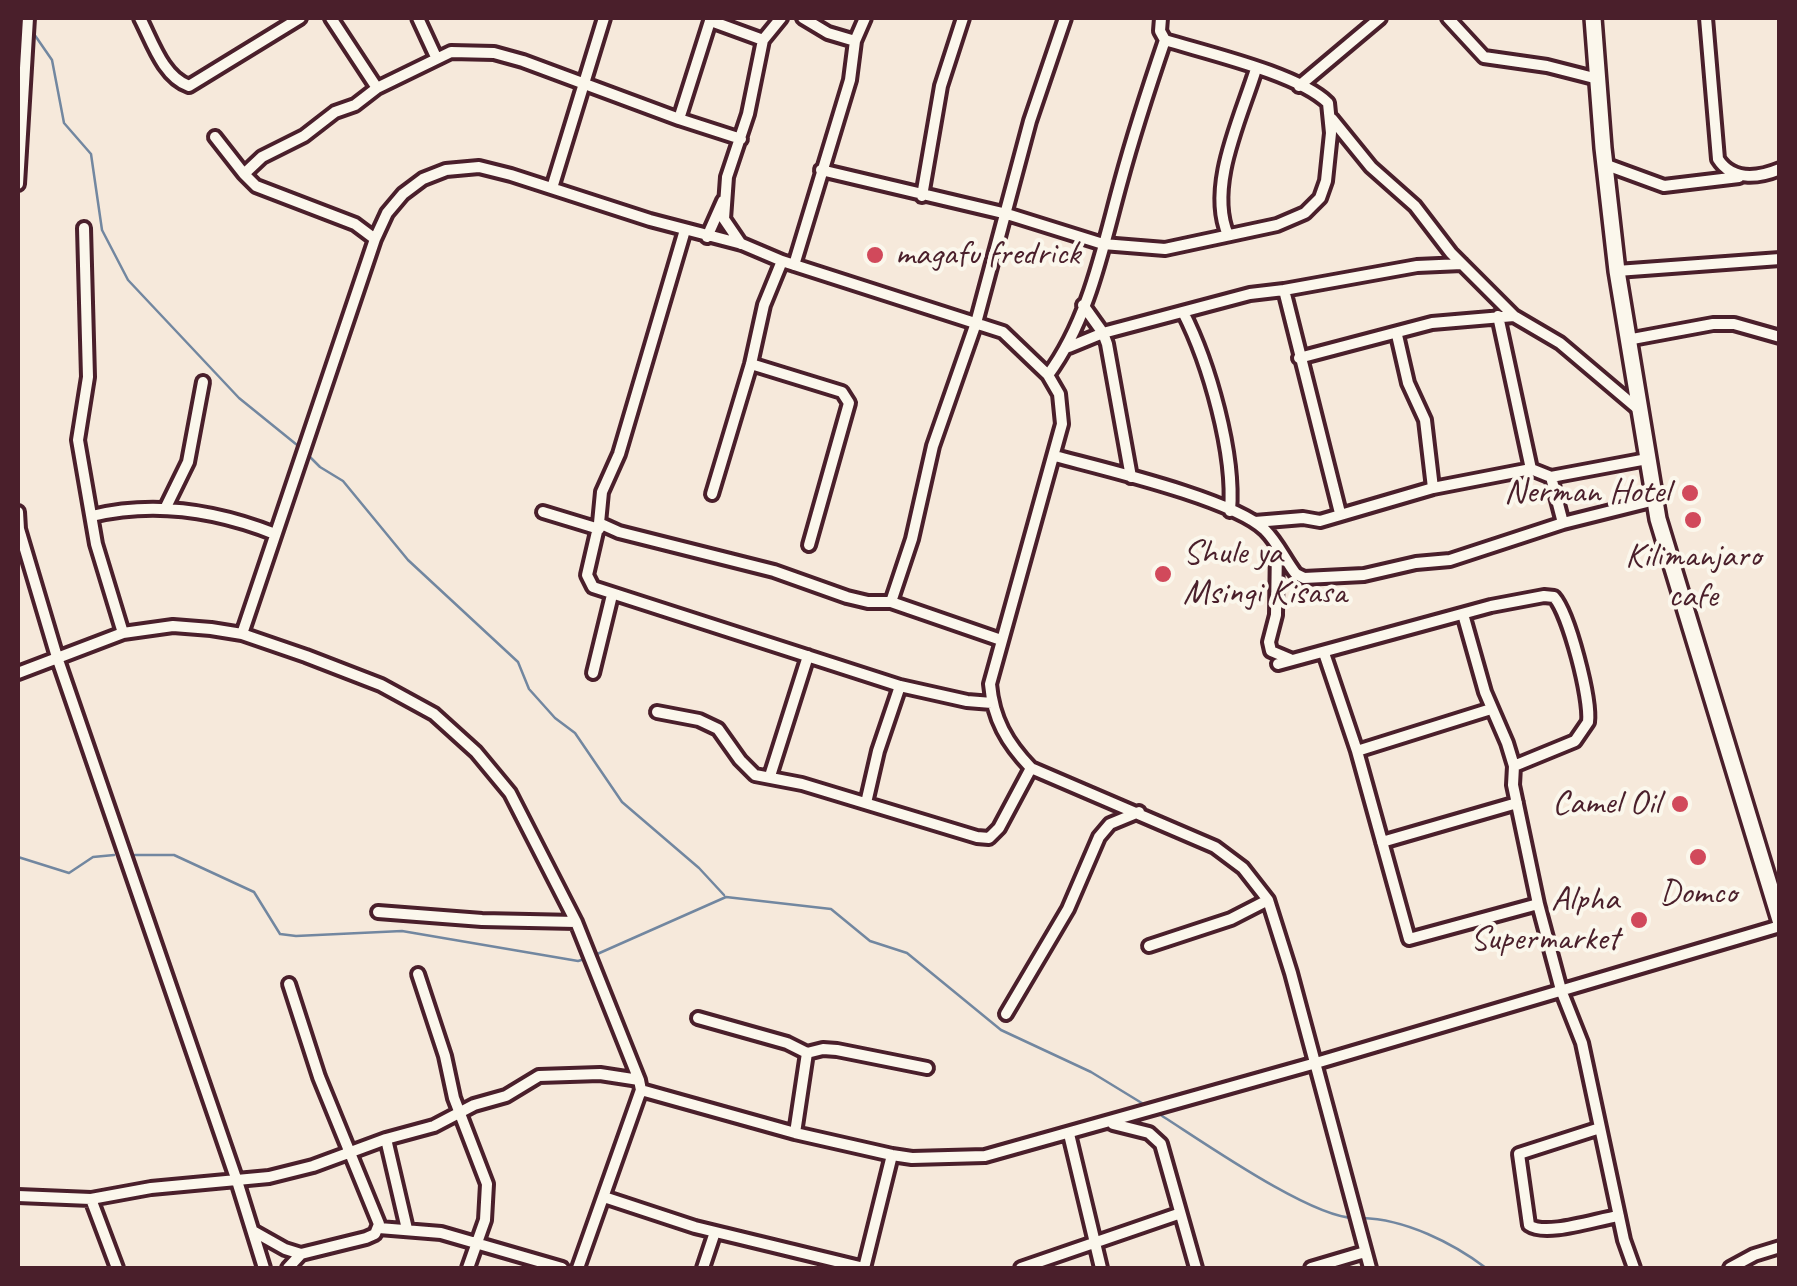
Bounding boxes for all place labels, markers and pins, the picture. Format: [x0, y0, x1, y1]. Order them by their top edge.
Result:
place label: magafu fredrick [895, 234, 1080, 276]
marker: magafu fredrick [864, 244, 886, 266]
place label: Nerman Hotel [1504, 472, 1670, 514]
marker: Nerman Hotel [1679, 482, 1701, 504]
marker: Kilimanjaro cafe [1682, 509, 1704, 531]
place label: Shule ya Msingi Kisasa [1183, 533, 1346, 615]
place label: Kilimanjaro cafe [1625, 536, 1761, 618]
marker: Shule ya Msingi Kisasa [1152, 563, 1174, 585]
place label: Camel Oil [1552, 783, 1660, 825]
marker: Camel Oil [1669, 793, 1691, 815]
marker: Domco [1687, 846, 1709, 868]
place label: Domco [1659, 873, 1737, 915]
place label: Alpha Supermarket [1470, 879, 1619, 961]
marker: Alpha Supermarket [1628, 909, 1650, 931]

